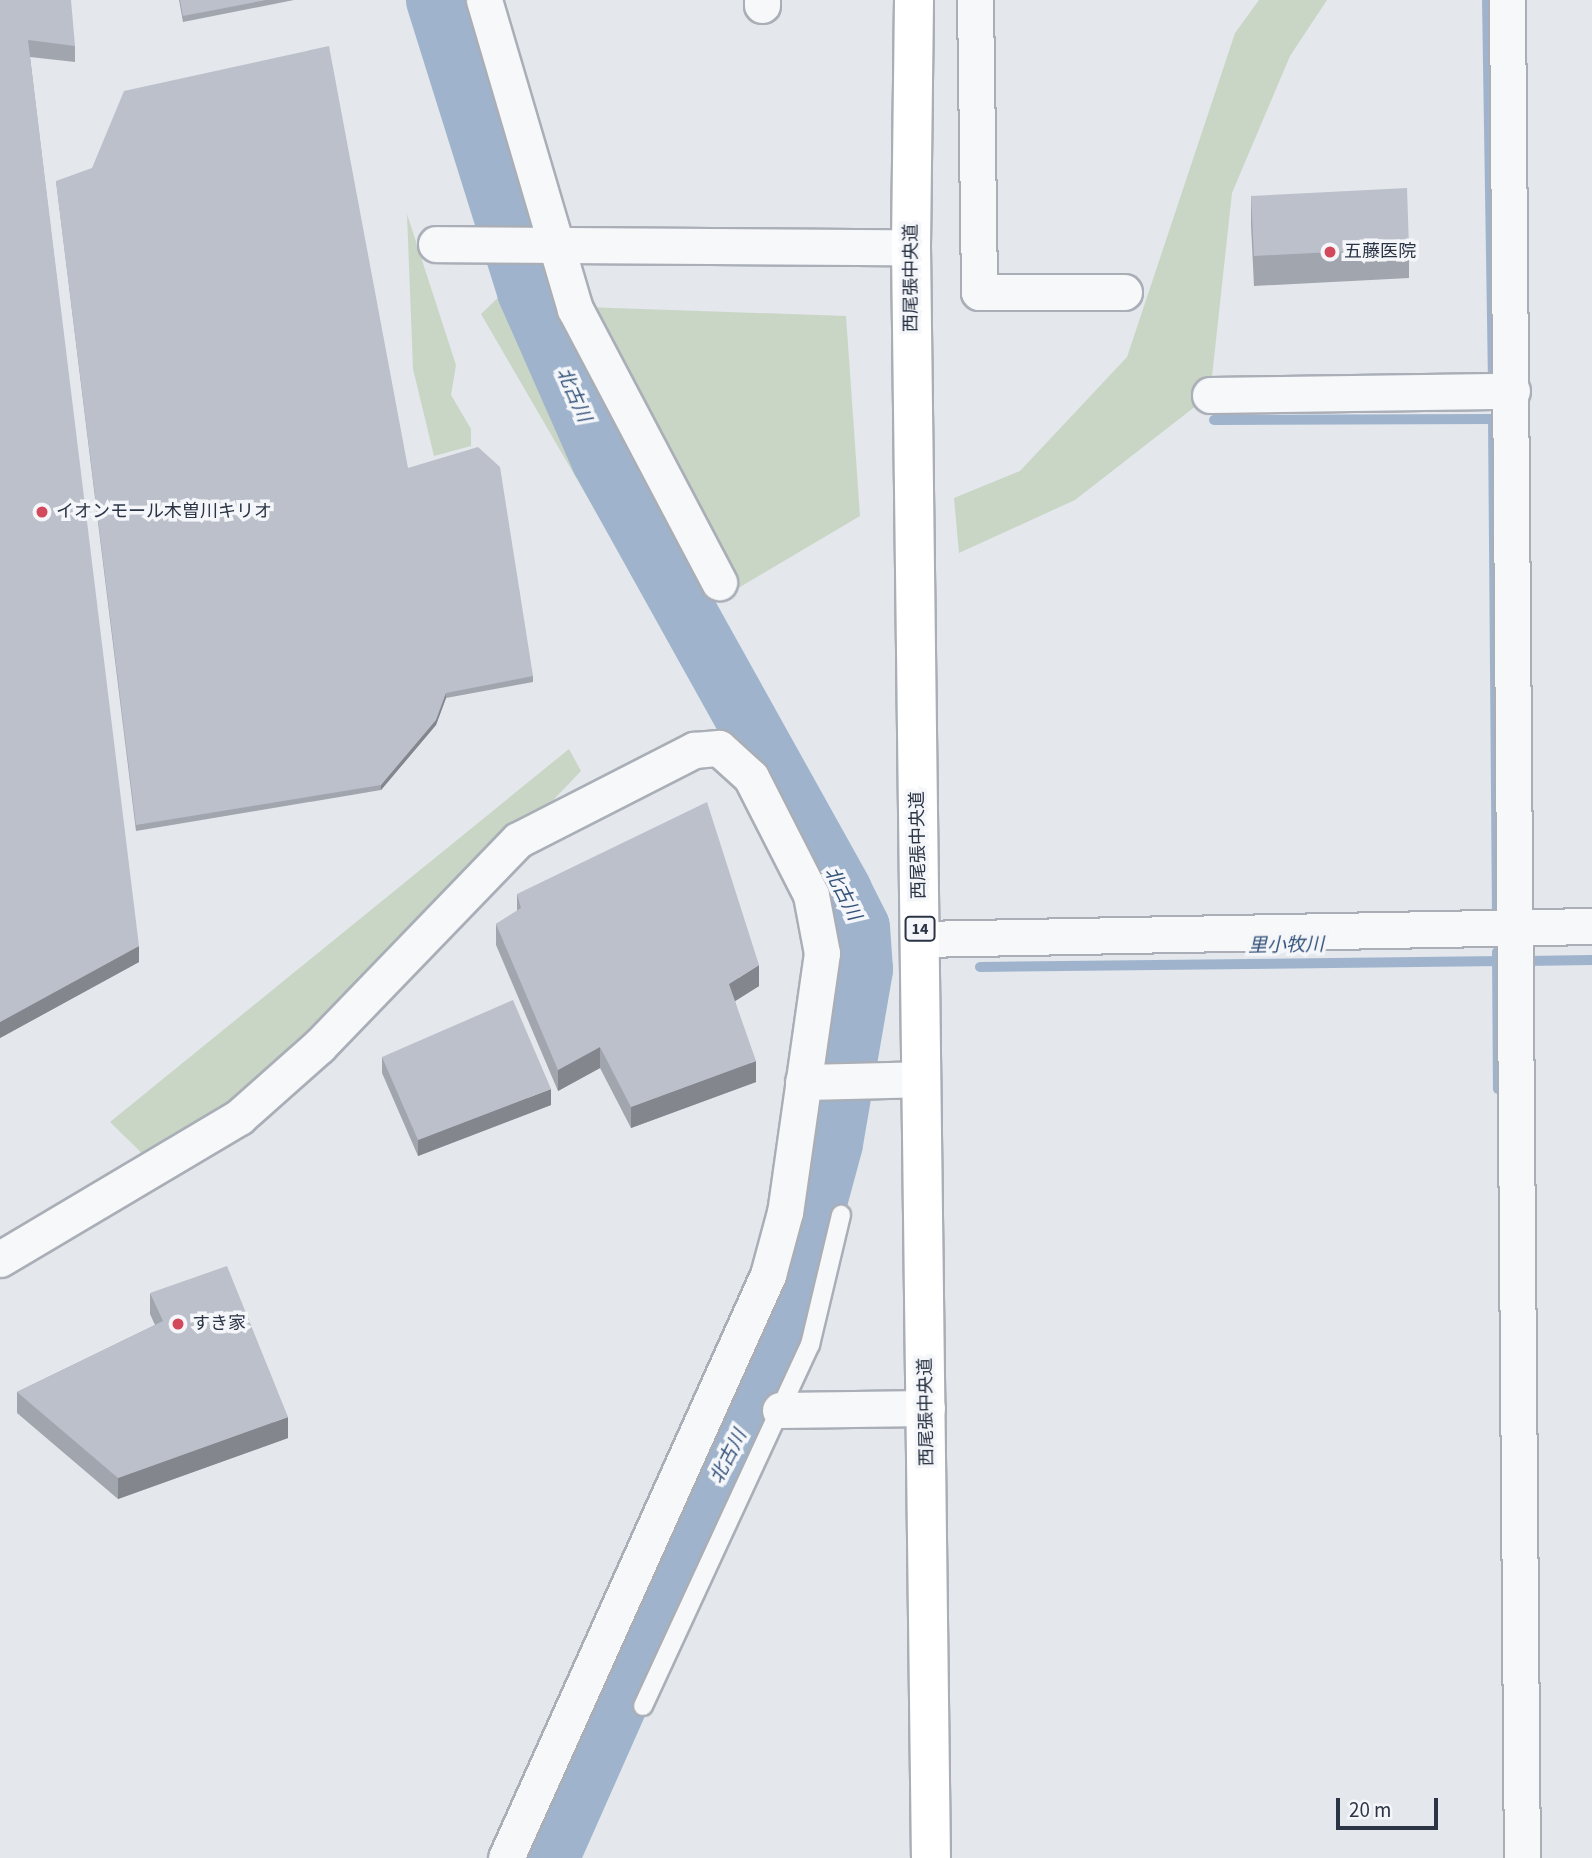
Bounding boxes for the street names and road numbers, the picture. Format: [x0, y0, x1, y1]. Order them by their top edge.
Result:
street label: 西尾張中央道 [901, 224, 923, 332]
street label: 西尾張中央道 [907, 791, 931, 899]
road number: 14 [904, 917, 936, 942]
street label: 西尾張中央道 [915, 1358, 939, 1466]

